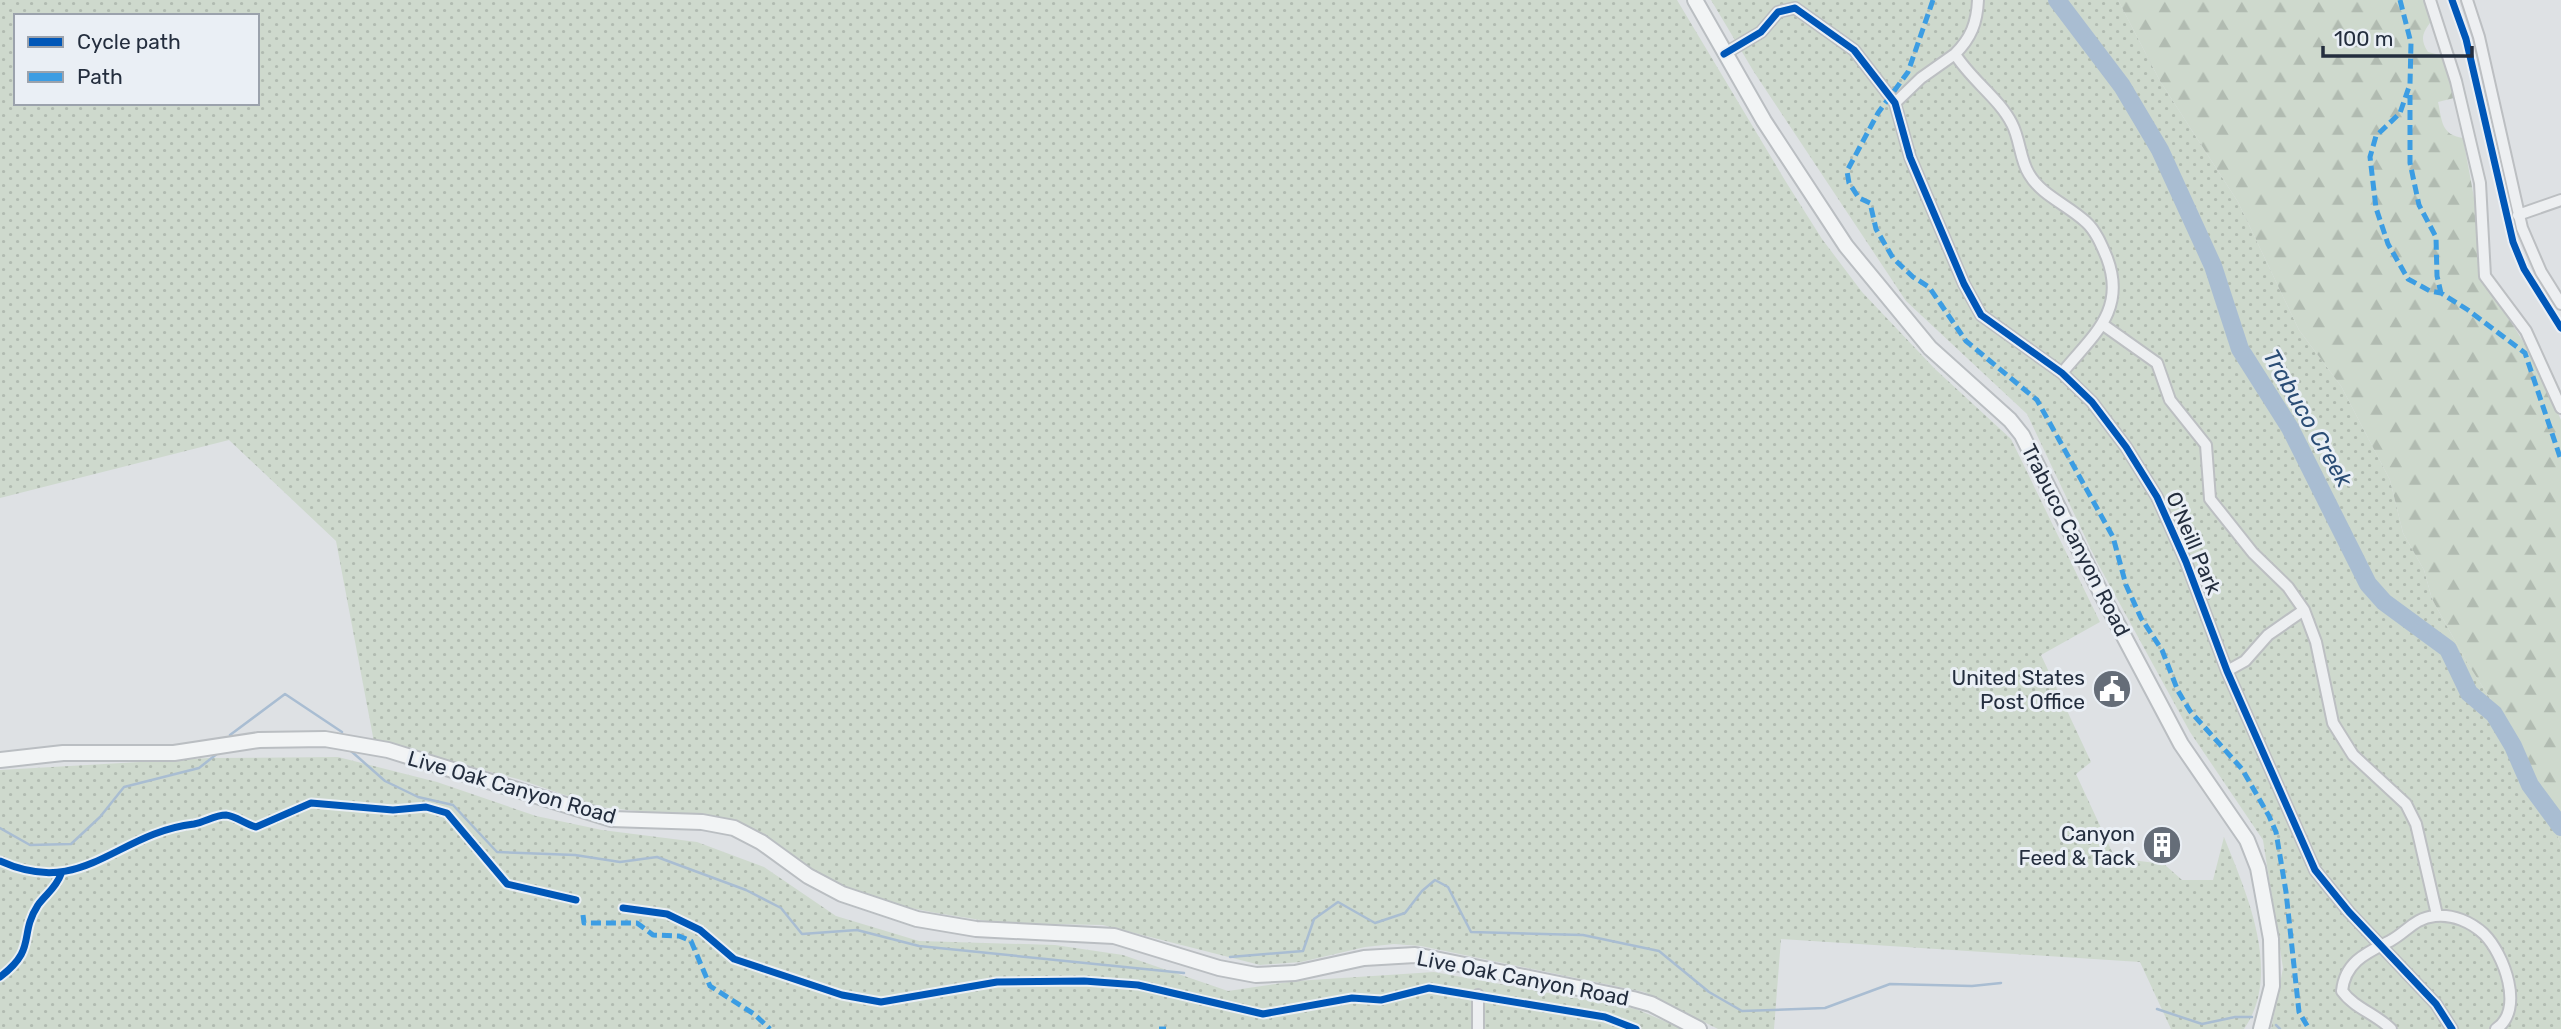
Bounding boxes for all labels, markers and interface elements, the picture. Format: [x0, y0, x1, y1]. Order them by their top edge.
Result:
legend [14, 14, 259, 105]
scale bar [2323, 14, 2472, 58]
text: 100 m [2334, 26, 2393, 51]
text: Cycle path [77, 29, 181, 54]
text: Path [77, 64, 123, 89]
water label: Trabuco Creek [2257, 344, 2359, 493]
street label: Trabuco Canyon Road [2017, 440, 2135, 640]
street label: O'Neill Park [2161, 488, 2227, 598]
place label: United States Post Office [1951, 665, 2085, 714]
public building icon: United States Post Office [2091, 668, 2133, 710]
street label: Live Oak Canyon Road [405, 745, 619, 829]
place label: Canyon Feed & Tack [2018, 821, 2135, 870]
building icon: Canyon Feed & Tack [2141, 824, 2183, 866]
street label: Live Oak Canyon Road [1415, 945, 1631, 1011]

